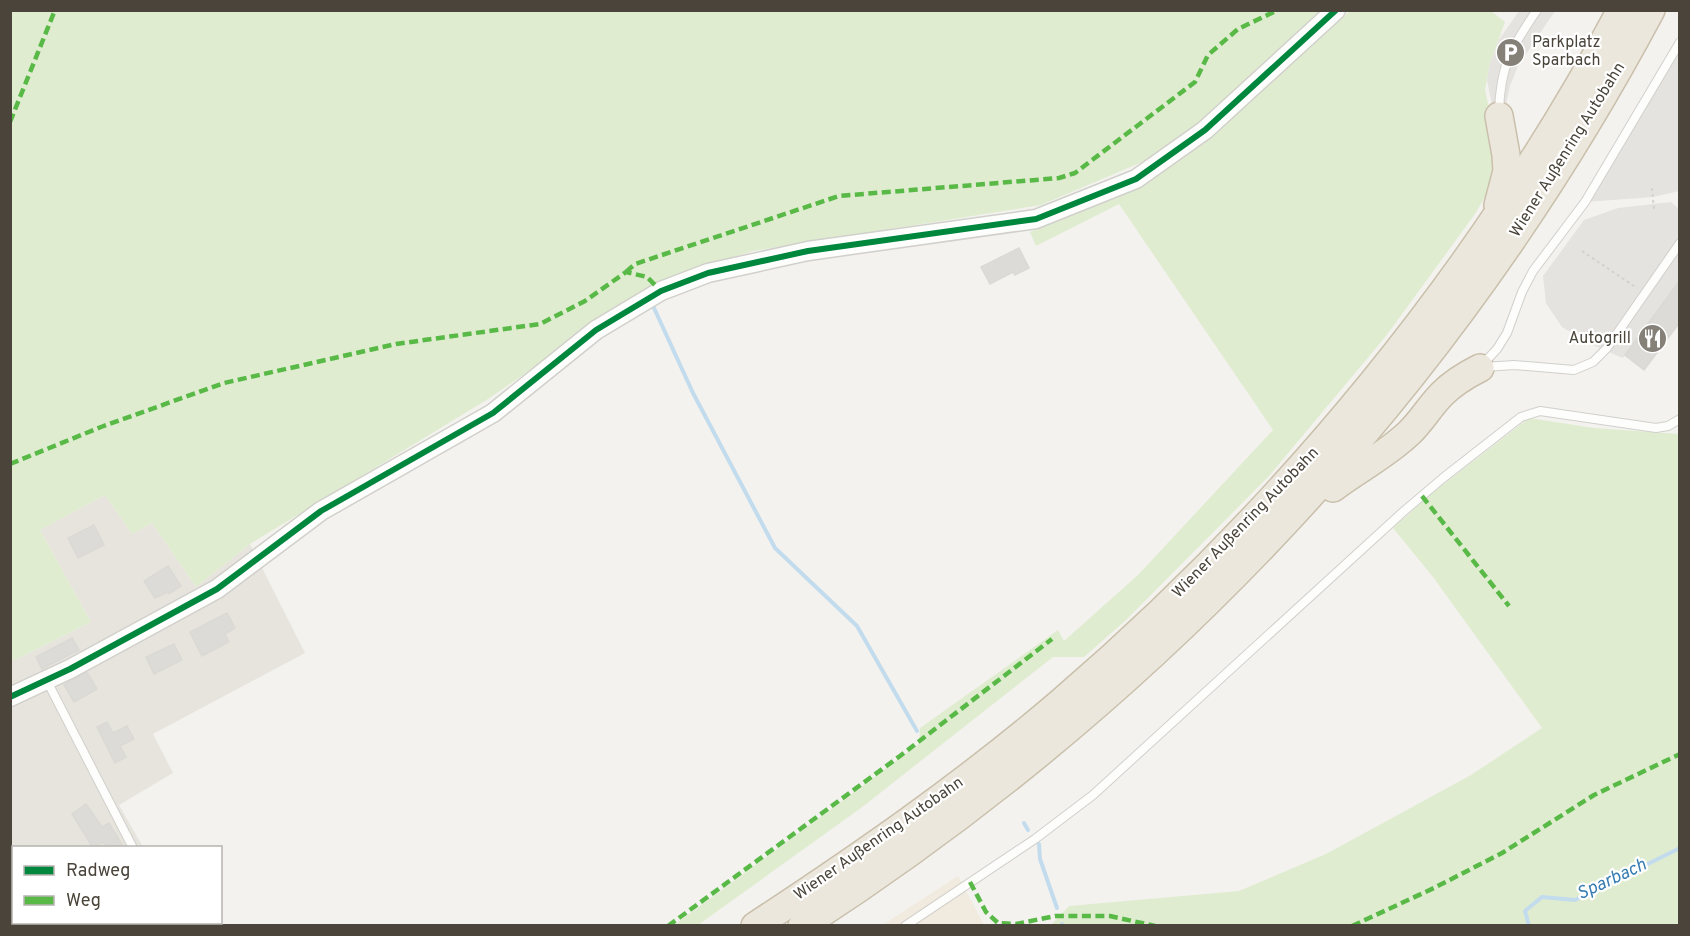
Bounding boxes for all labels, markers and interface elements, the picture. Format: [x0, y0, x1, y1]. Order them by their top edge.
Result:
place label: Parkplatz Sparbach [1532, 33, 1601, 71]
parking icon: Parkplatz Sparbach [1495, 36, 1527, 68]
street label: Wiener Außenring Autobahn [1506, 59, 1630, 241]
restaurant icon: Autogrill [1636, 323, 1668, 355]
place label: Autogrill [1568, 329, 1631, 349]
street label: Wiener Außenring Autobahn [1169, 443, 1323, 603]
street label: Wiener Außenring Autobahn [790, 773, 968, 905]
legend [12, 846, 222, 924]
water label: Sparbach [1574, 854, 1651, 906]
text: Radweg [66, 860, 130, 883]
text: Weg [66, 890, 101, 913]

